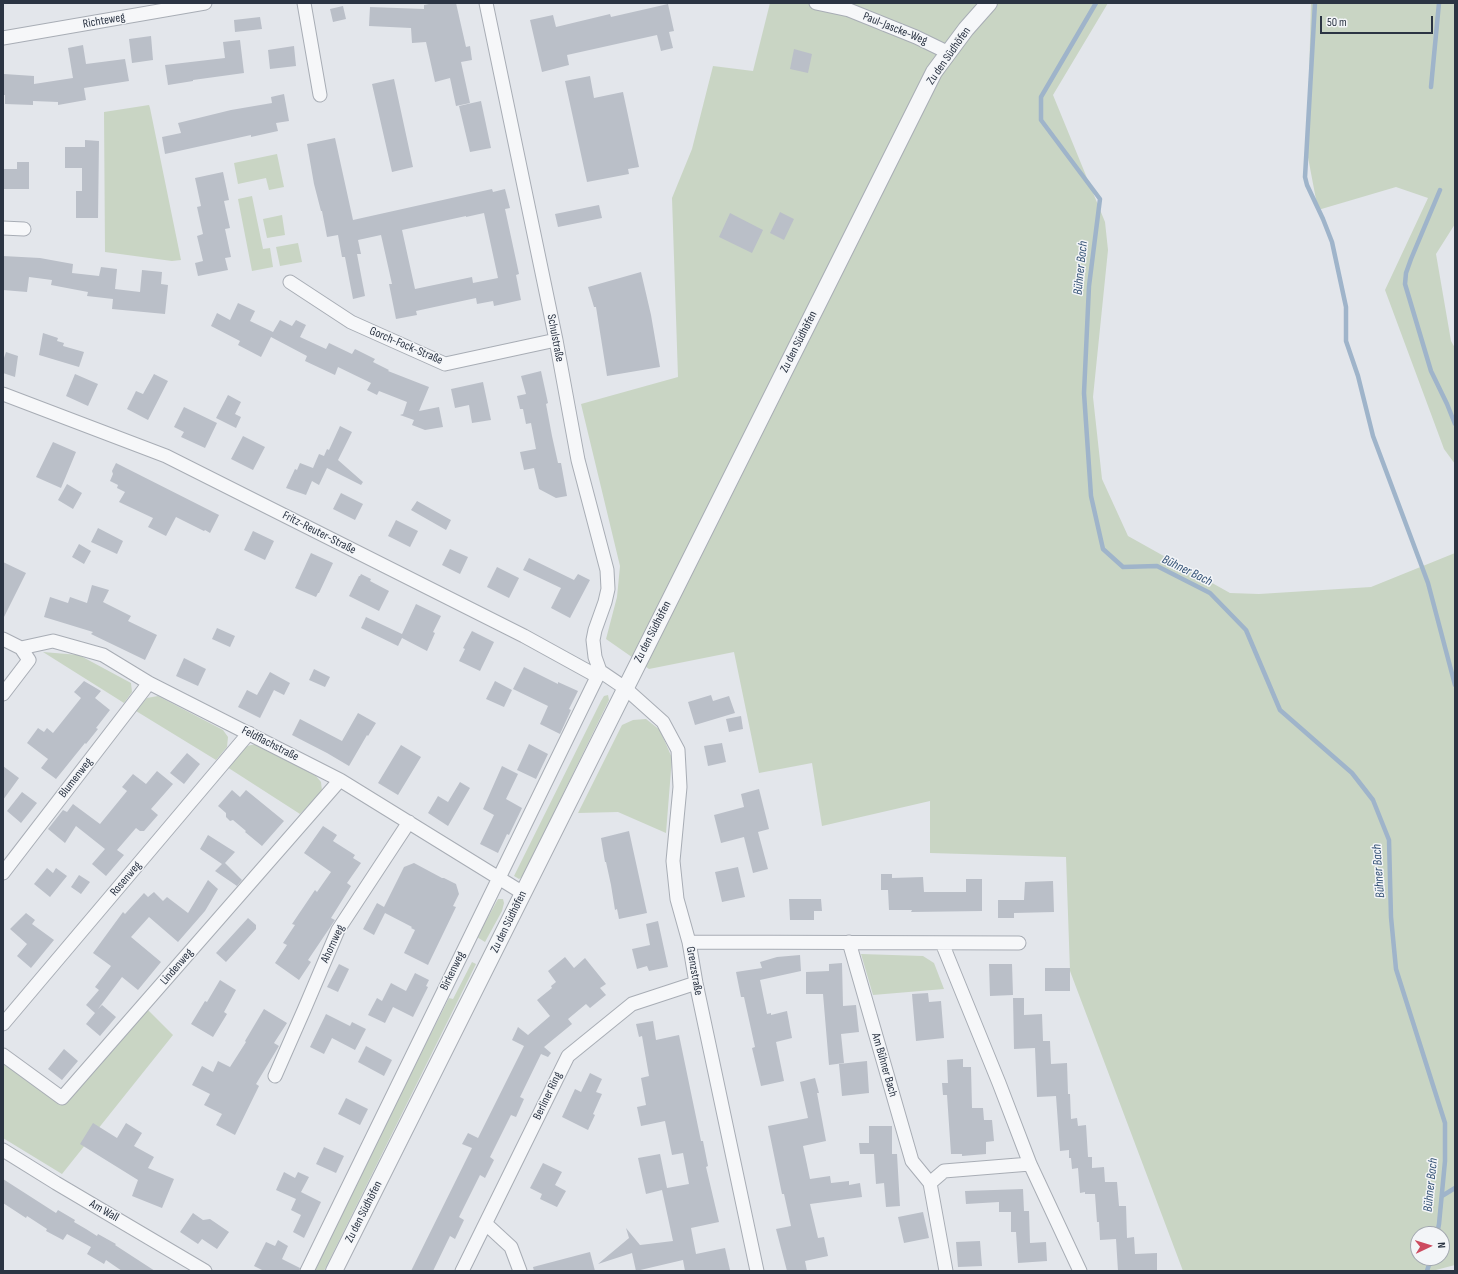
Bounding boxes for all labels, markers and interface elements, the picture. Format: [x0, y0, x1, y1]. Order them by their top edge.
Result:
scale bar [1322, 8, 1435, 34]
street label: Richteweg [82, 10, 126, 32]
street label: Paul-Jascke-Weg [861, 10, 929, 48]
text: 50 m [1327, 15, 1347, 30]
street label: Zu den Südhöfen [924, 24, 974, 88]
water label: Bühner Bach [1070, 240, 1092, 296]
street label: Zu den Südhöfen [777, 309, 821, 375]
street label: Schulstraße [543, 313, 567, 363]
street label: Gorch-Fock-Straße [367, 324, 445, 368]
street label: Fritz-Reuter-Straße [280, 508, 358, 558]
water label: Bühner Bach [1159, 552, 1215, 590]
street label: Zu den Südhöfen [631, 599, 675, 665]
street label: Feldflachstraße [239, 724, 301, 764]
street label: Blumenweg [56, 755, 96, 801]
water label: Bühner Bach [1369, 843, 1389, 899]
street label: Rosenweg [107, 859, 145, 899]
street label: Zu den Südhöfen [488, 889, 530, 955]
street label: Ahornweg [318, 923, 348, 965]
street label: Lindenweg [157, 946, 197, 988]
street label: Grenzstraße [683, 946, 705, 996]
street label: Birkenweg [437, 949, 469, 993]
street label: Am Bühner Bach [868, 1031, 900, 1099]
street label: Berliner Ring [530, 1070, 566, 1122]
water label: Bühner Bach [1420, 1157, 1442, 1213]
street label: Zu den Südhöfen [342, 1179, 386, 1245]
street label: Am Wall [87, 1197, 121, 1225]
north arrow [1410, 1226, 1450, 1266]
text: N [1435, 1242, 1448, 1249]

